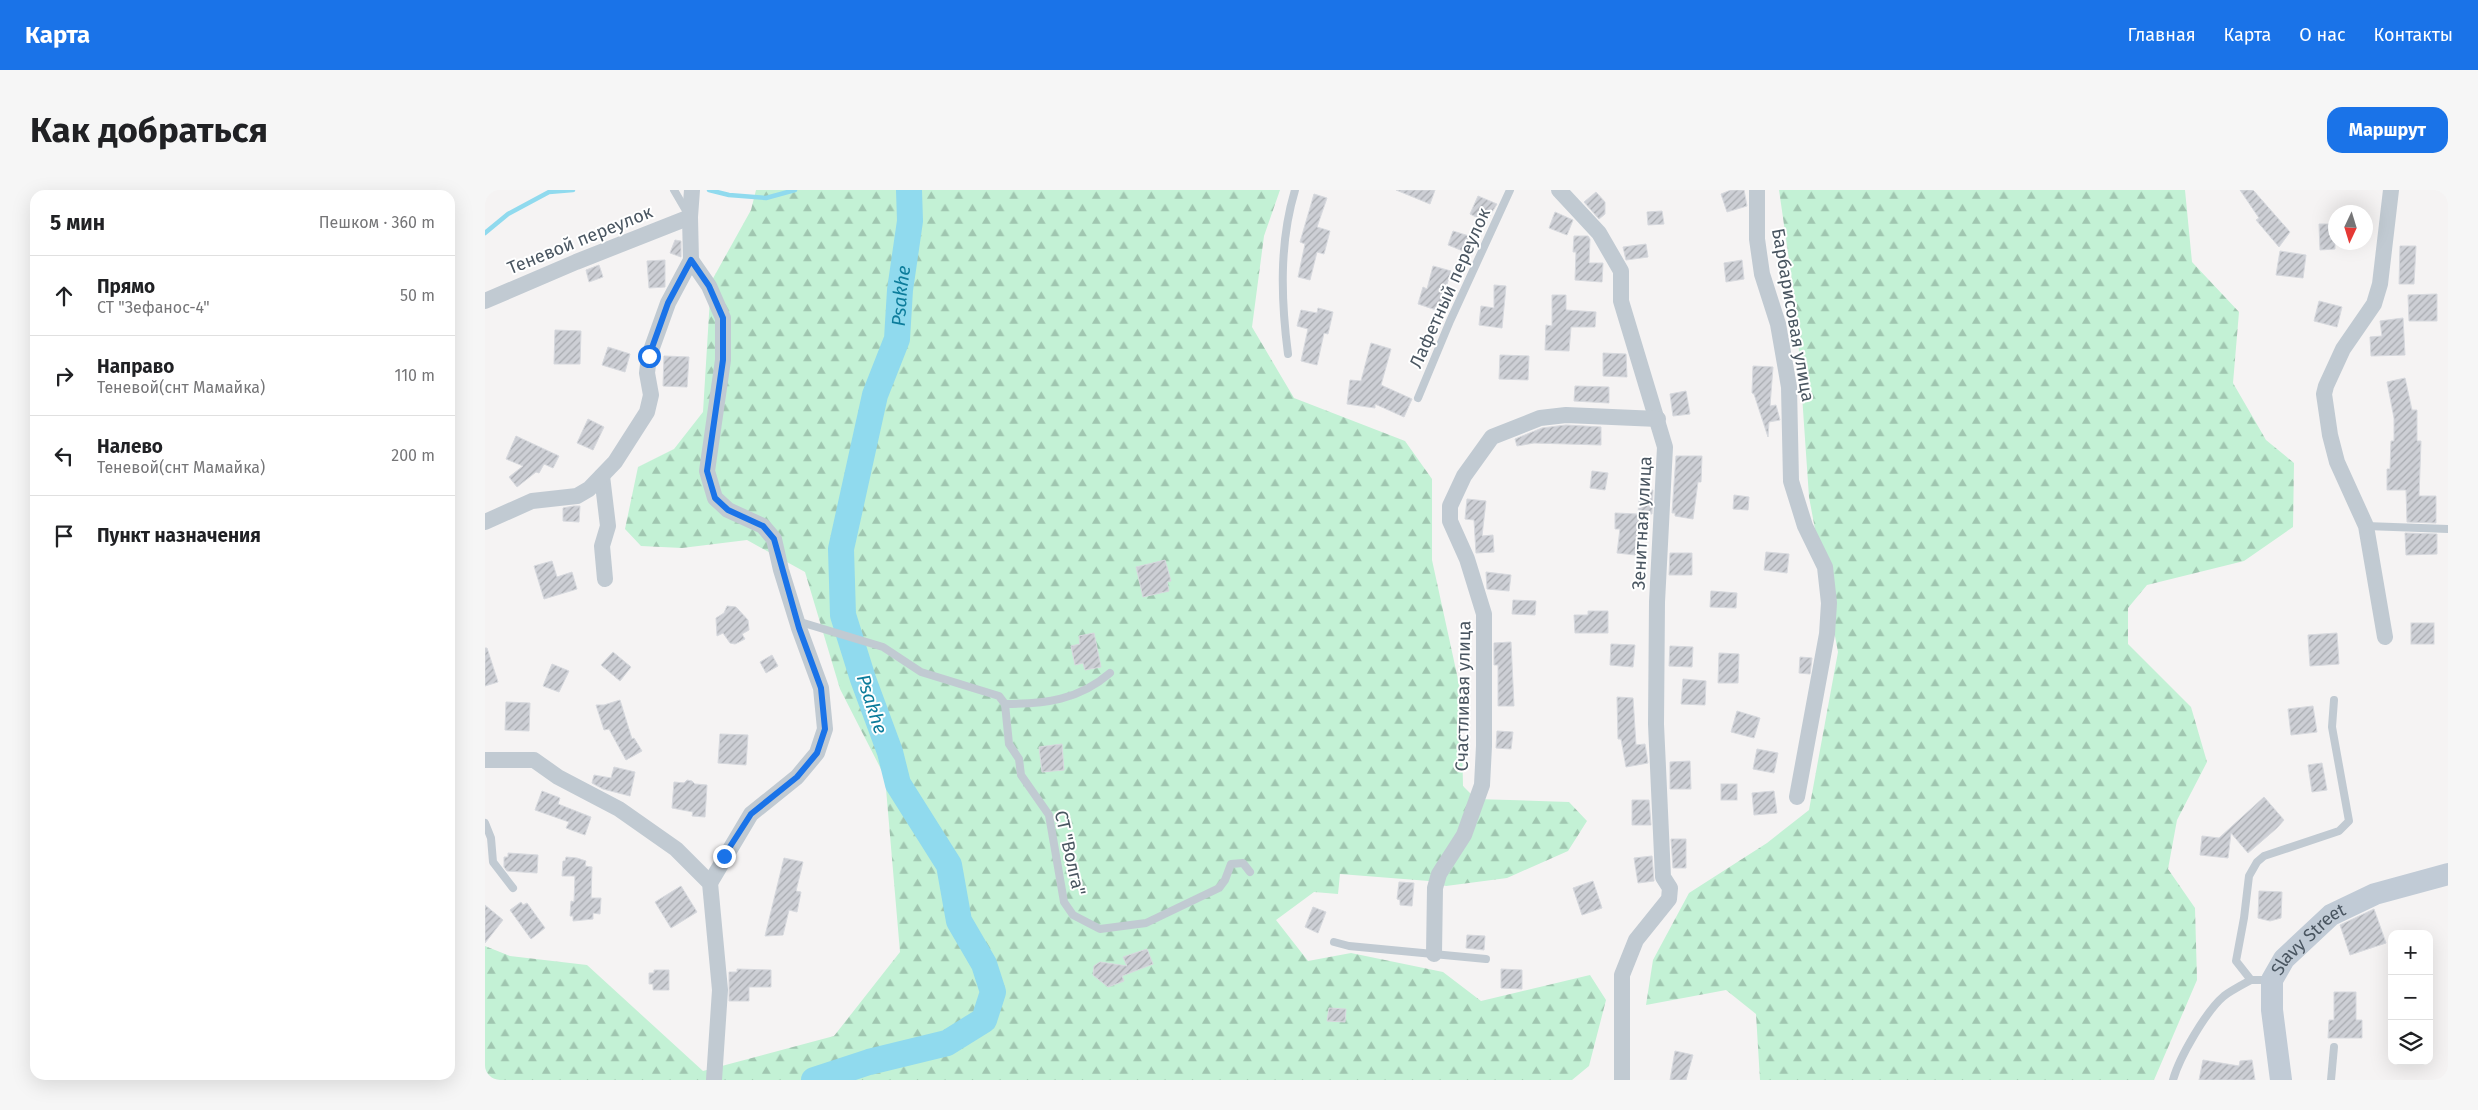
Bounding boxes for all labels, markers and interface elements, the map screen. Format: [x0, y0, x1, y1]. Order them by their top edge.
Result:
text: Карта [25, 21, 90, 49]
text: Главная [2128, 24, 2196, 46]
text: Карта [2224, 24, 2271, 46]
text: О нас [2299, 24, 2346, 46]
text: Контакты [2374, 24, 2453, 46]
button: Маршрут [2327, 107, 2448, 153]
text: Как добраться [30, 109, 268, 151]
street label: Теневой переулок [504, 201, 656, 279]
street label: Лафетный переулок [1405, 204, 1496, 372]
north arrow [2328, 205, 2373, 250]
text: 5 мин [50, 210, 105, 236]
text: Пешком · 360 m [319, 213, 435, 232]
street label: Барбарисовая улица [1767, 227, 1819, 403]
water label: Psakhe [886, 264, 915, 327]
text: Прямо [97, 275, 155, 298]
icon: ahead [50, 282, 78, 310]
text: 50 m [400, 286, 435, 305]
text: СТ "Зефанос-4" [97, 298, 210, 317]
route start [638, 345, 661, 368]
text: Направо [97, 355, 174, 378]
icon: right [50, 362, 78, 390]
text: 110 m [394, 366, 435, 385]
text: Теневой(снт Мамайка) [97, 378, 265, 397]
text: Налево [97, 435, 163, 458]
icon: left [50, 442, 78, 470]
text: 200 m [391, 446, 435, 465]
street label: Зенитная улица [1628, 455, 1656, 591]
text: Теневой(снт Мамайка) [97, 458, 265, 477]
icon: arrive [50, 522, 78, 550]
text: Пункт назначения [97, 524, 261, 547]
street label: Счастливая улица [1451, 621, 1475, 771]
water label: Psakhe [852, 671, 892, 737]
street label: СТ "Волга" [1050, 808, 1090, 898]
route end [713, 845, 736, 868]
street label: Slavy Street [2266, 898, 2350, 979]
map controls [2388, 930, 2433, 1065]
button: + [2388, 930, 2433, 975]
button: − [2388, 975, 2433, 1020]
button: layers [2388, 1020, 2433, 1065]

